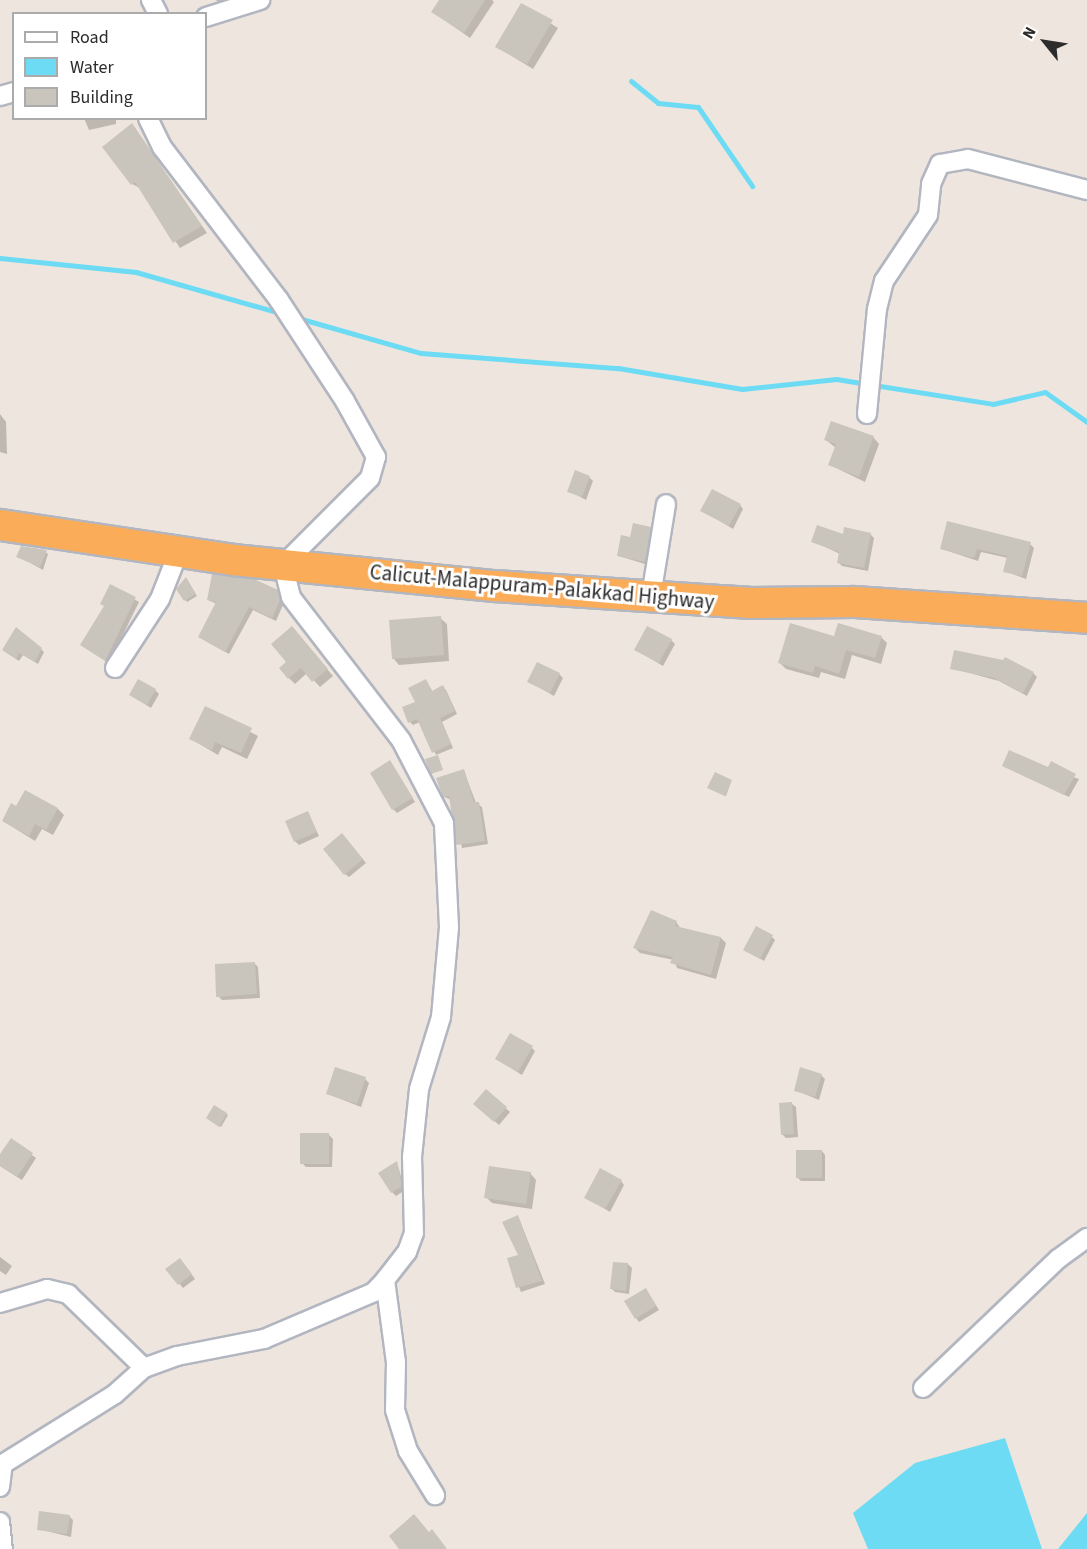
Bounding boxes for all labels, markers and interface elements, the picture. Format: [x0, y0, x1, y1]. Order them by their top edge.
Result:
legend [12, 12, 207, 120]
north arrow [1015, 12, 1075, 72]
text: N [1017, 23, 1042, 43]
text: Road [70, 25, 109, 50]
text: Water [70, 55, 114, 80]
text: Building [70, 85, 133, 110]
street label: Calicut-Malappuram-Palakkad Highway [369, 559, 715, 615]

